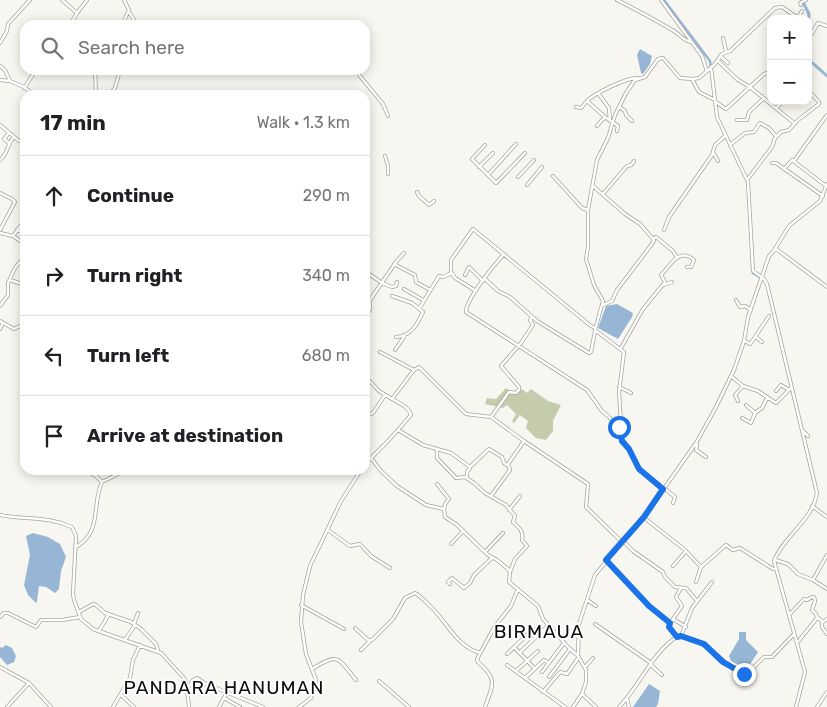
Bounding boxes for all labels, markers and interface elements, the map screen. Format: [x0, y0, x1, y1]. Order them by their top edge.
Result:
map controls [767, 15, 812, 105]
button: + [767, 15, 812, 60]
search box [20, 20, 370, 75]
icon: search [38, 34, 66, 62]
text: Search here [78, 36, 185, 59]
button: − [767, 60, 812, 105]
text: 17 min [40, 110, 106, 135]
text: Walk · 1.3 km [257, 113, 350, 132]
icon: ahead [40, 182, 68, 210]
text: Continue [87, 184, 174, 207]
text: 290 m [303, 186, 350, 205]
icon: right [40, 262, 68, 290]
text: Turn right [87, 264, 182, 287]
text: 340 m [302, 266, 350, 285]
icon: left [40, 342, 68, 370]
text: Turn left [87, 344, 169, 367]
text: 680 m [302, 346, 350, 365]
route start [608, 416, 631, 439]
icon: arrive [40, 422, 68, 450]
text: Arrive at destination [87, 424, 283, 447]
district label: BIRMAUA [494, 620, 584, 643]
route end [733, 663, 756, 686]
district label: PANDARA HANUMAN [123, 676, 325, 699]

